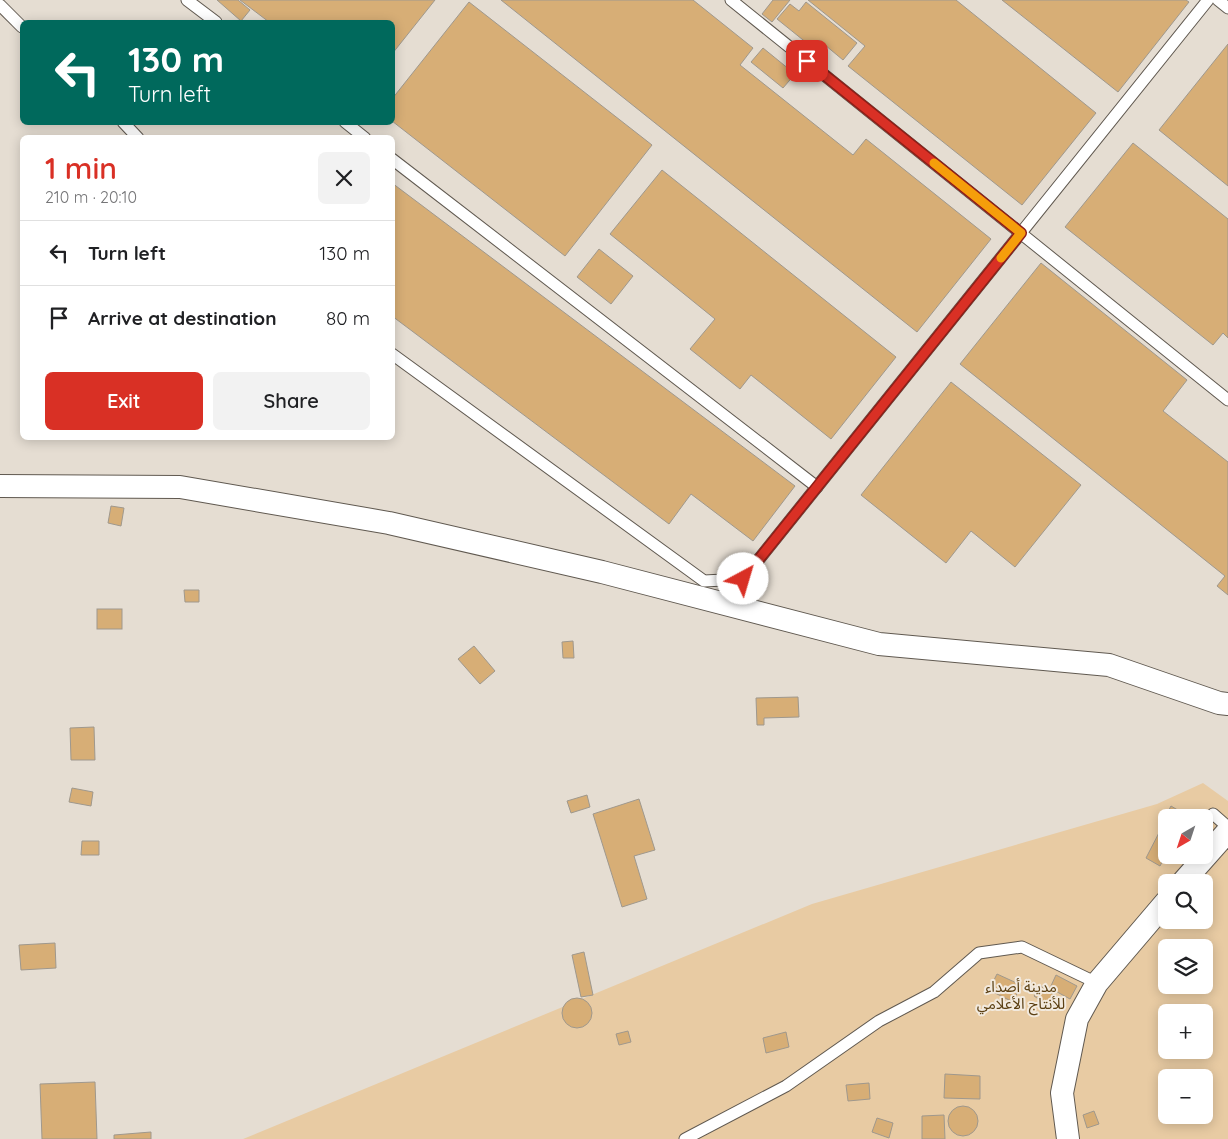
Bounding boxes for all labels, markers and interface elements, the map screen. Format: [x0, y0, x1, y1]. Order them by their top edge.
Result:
text: 130 m [128, 37, 224, 81]
icon: left [45, 40, 110, 105]
pin [786, 40, 828, 82]
icon: arrive [793, 47, 821, 75]
text: Turn left [128, 80, 211, 108]
text: 1 min [45, 149, 117, 187]
button: close [318, 152, 370, 204]
text: 210 m · 20:10 [45, 187, 137, 207]
icon: left [45, 239, 73, 267]
text: Turn left [88, 241, 166, 265]
text: 130 m [319, 241, 370, 265]
icon: arrive [45, 304, 73, 332]
text: Arrive at destination [88, 306, 277, 330]
text: 80 m [326, 306, 370, 330]
button: Exit [45, 372, 203, 430]
button: Share [213, 372, 370, 430]
position arrow [716, 552, 768, 604]
north arrow [1158, 809, 1212, 864]
map controls [1158, 809, 1213, 1124]
button: search [1158, 874, 1213, 929]
button: layers [1158, 939, 1213, 994]
park label: مدينة أصداء للأنتاج الأعلامي [977, 977, 1065, 1016]
button: + [1158, 1004, 1213, 1059]
button: − [1158, 1069, 1213, 1124]

